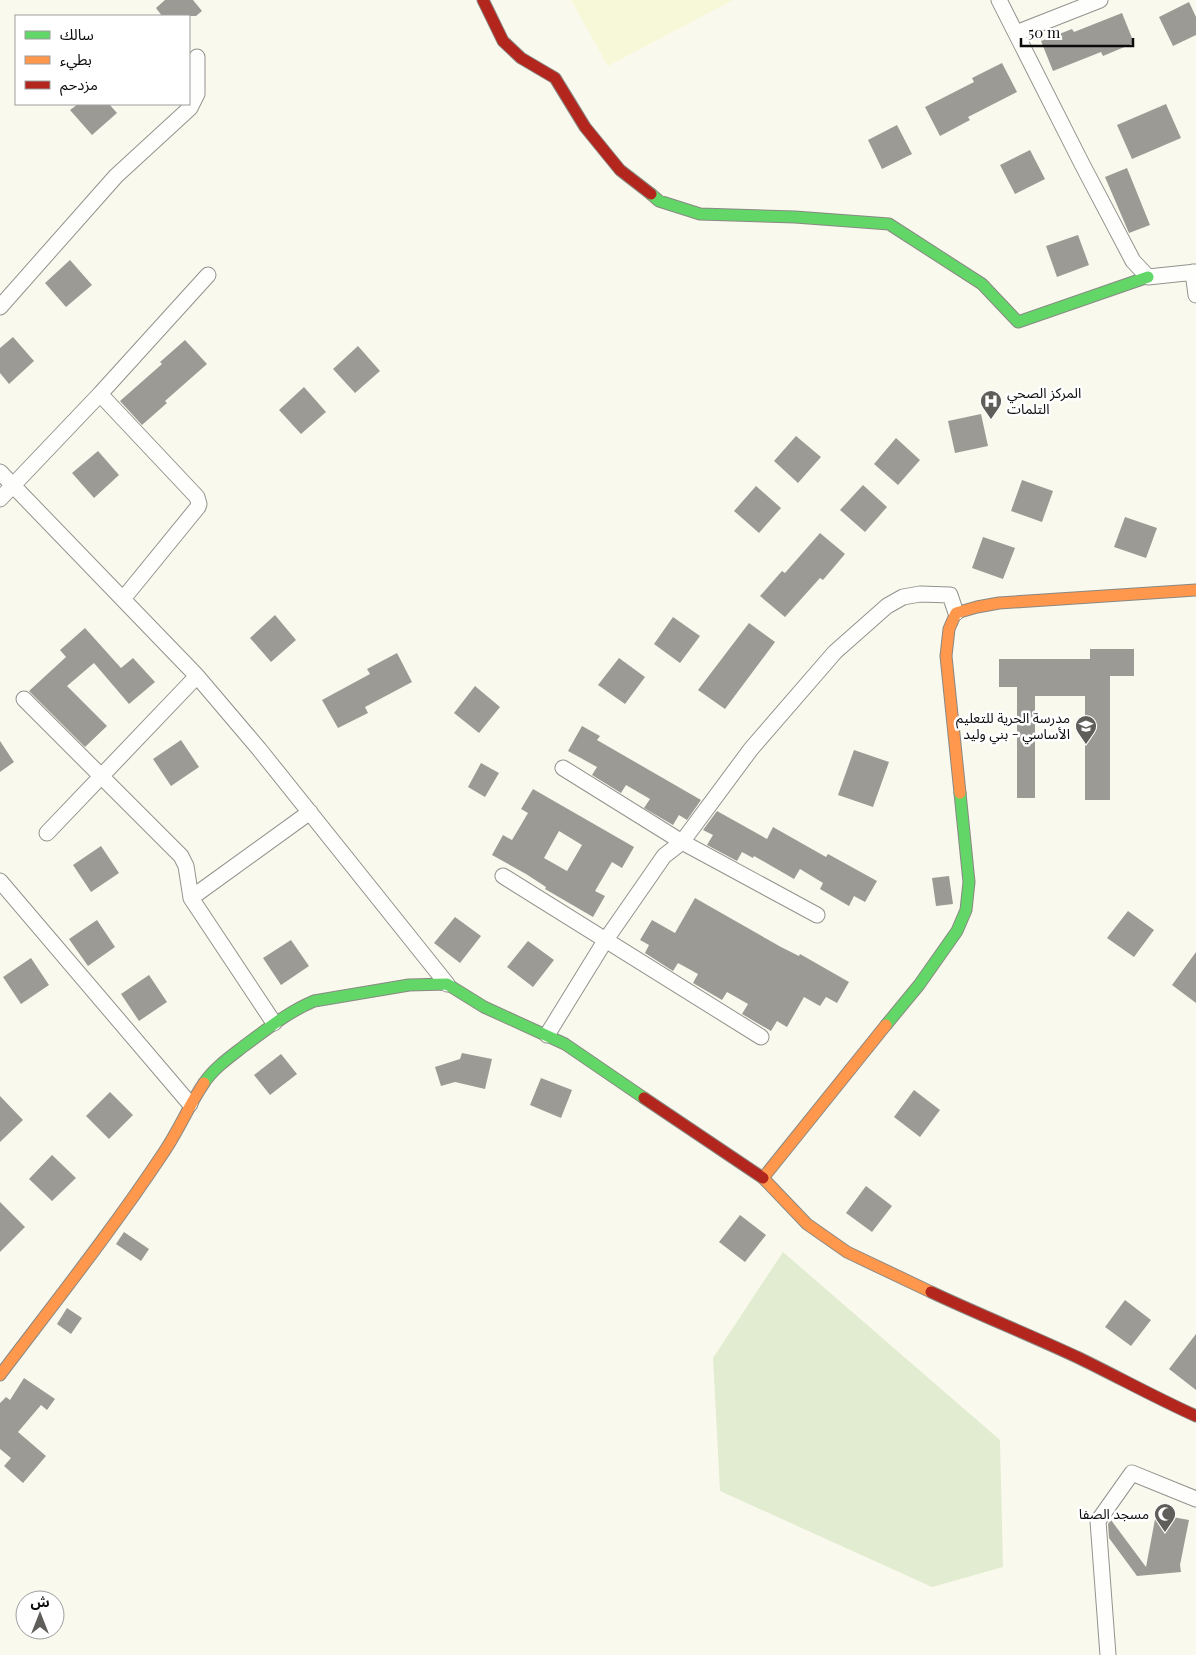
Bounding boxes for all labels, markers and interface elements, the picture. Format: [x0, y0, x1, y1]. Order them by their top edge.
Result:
legend [15, 15, 190, 105]
scale bar [1021, 15, 1134, 47]
text: 50 m [1028, 22, 1061, 42]
text: سالك [60, 24, 94, 44]
text: بطيء [60, 49, 92, 71]
text: مزدحم [60, 74, 98, 96]
place label: المركز الصحي التلمات [1007, 383, 1081, 418]
hospital icon: المركز الصحي التلمات [979, 389, 1003, 420]
place label: مدرسة الحرية للتعليم الأساسي - بني وليد [956, 708, 1070, 745]
school or university icon: مدرسة الحرية للتعليم الأساسي - بني وليد [1074, 714, 1098, 745]
mosque icon: مسجد الصفا [1153, 1502, 1177, 1533]
place label: مسجد الصفا [1079, 1504, 1149, 1523]
north arrow [15, 1590, 65, 1640]
text: ش [30, 1592, 50, 1611]

